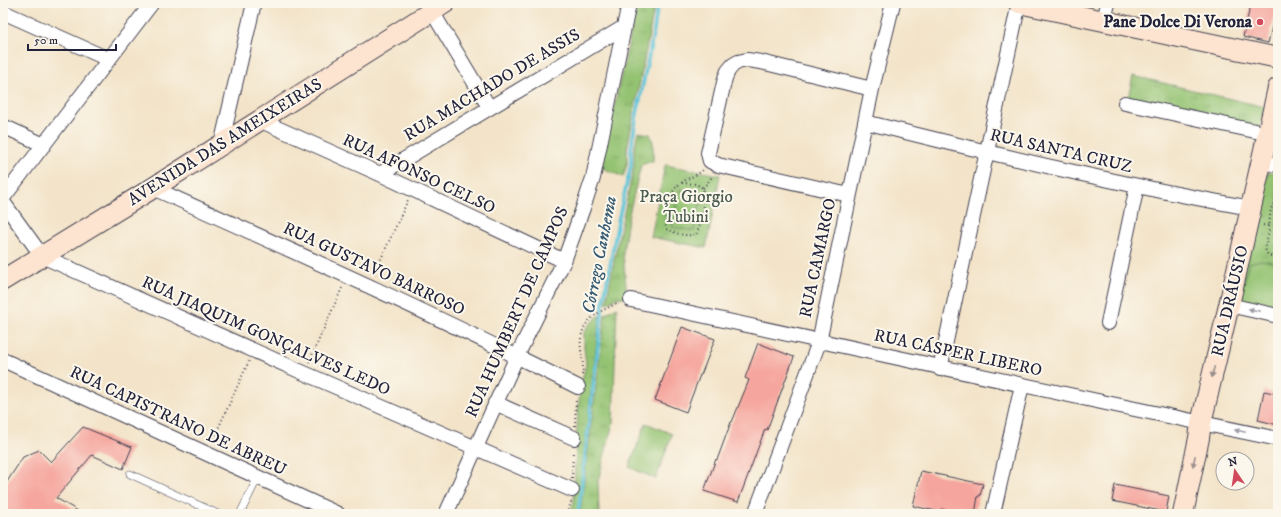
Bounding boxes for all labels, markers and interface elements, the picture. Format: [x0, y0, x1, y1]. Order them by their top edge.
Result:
place label: Pane Dolce Di Verona [1103, 11, 1253, 33]
marker: Pane Dolce Di Verona [1255, 17, 1265, 27]
street label: RUA MACHADO DE ASSIS [400, 24, 584, 146]
scale bar [28, 26, 116, 52]
text: 50 m [34, 33, 58, 48]
street label: AVENIDA DAS AMEIXEIRAS [124, 73, 326, 211]
street label: RUA SANTA CRUZ [988, 124, 1134, 178]
street label: RUA AFONSO CELSO [339, 129, 499, 219]
park label: Praça Giorgio Tubini [639, 186, 733, 228]
water label: Córrego Canhema [578, 194, 622, 316]
street label: RUA CAMARGO [795, 196, 841, 320]
street label: RUA HUMBERT DE CAMPOS [460, 203, 574, 421]
street label: RUA GUSTAVO BARROSO [280, 217, 468, 321]
street label: RUA DRÁUSIO [1206, 243, 1253, 359]
street label: RUA JIAQUIM GONÇALVES LEDO [138, 271, 394, 401]
one-way arrow [1248, 307, 1260, 313]
street label: RUA CÁSPER LIBERO [872, 323, 1044, 382]
street label: RUA CAPISTRANO DE ABREU [66, 361, 290, 481]
one-way arrow [1210, 366, 1216, 378]
one-way arrow [1234, 428, 1246, 434]
north arrow [1215, 451, 1255, 491]
text: N [1227, 454, 1239, 470]
one-way arrow [1191, 455, 1197, 468]

